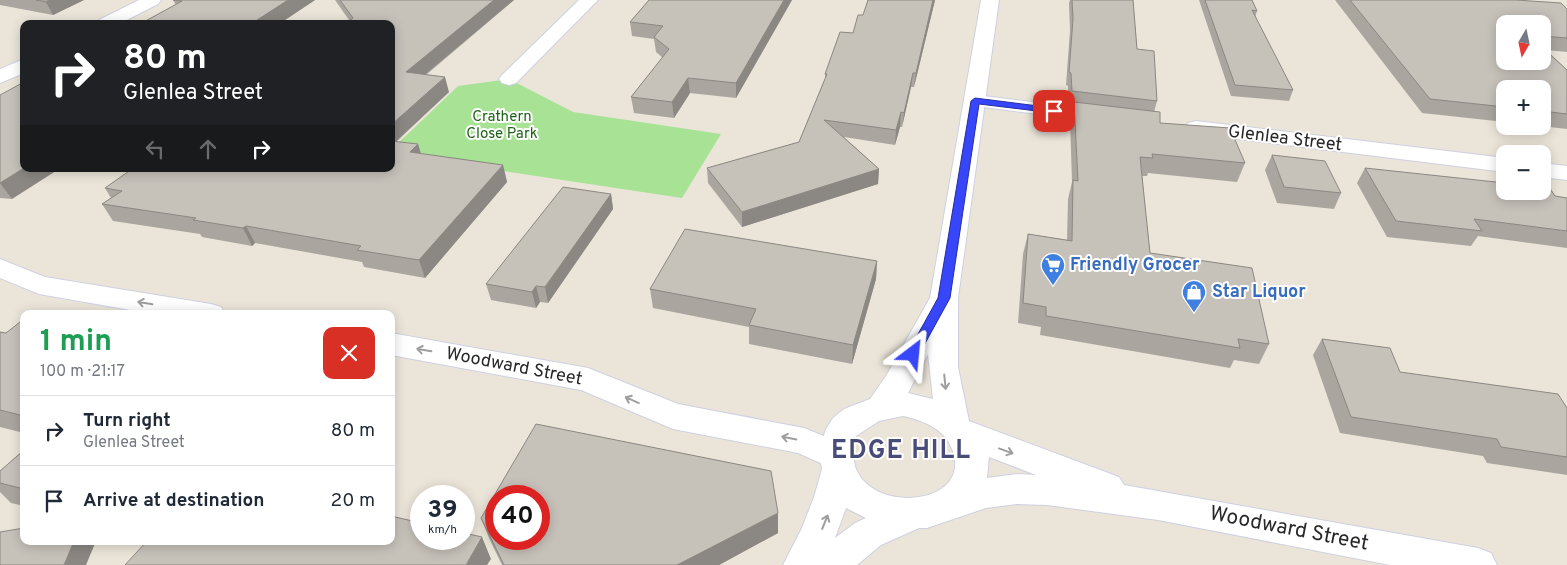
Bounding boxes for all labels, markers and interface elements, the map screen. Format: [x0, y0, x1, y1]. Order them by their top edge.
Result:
north arrow [1496, 15, 1551, 70]
map controls [1496, 15, 1551, 200]
text: 80 m [123, 37, 207, 81]
icon: right [40, 40, 105, 105]
text: Glenlea Street [123, 80, 263, 107]
button: + [1496, 80, 1551, 135]
pin [1033, 90, 1075, 132]
icon: arrive [1040, 97, 1068, 125]
park label: Crathern Close Park [466, 108, 538, 144]
street label: Glenlea Street [1227, 121, 1343, 157]
icon: left [141, 135, 169, 163]
icon: ahead [194, 135, 222, 163]
icon: right [247, 135, 275, 163]
button: − [1496, 145, 1551, 200]
supermarket icon: Friendly Grocer [1040, 252, 1066, 286]
place label: Friendly Grocer [1070, 254, 1200, 277]
shop icon: Star Liquor [1181, 279, 1207, 313]
place label: Star Liquor [1212, 281, 1306, 304]
one-way arrow [138, 297, 154, 307]
text: 1 min [40, 324, 112, 361]
button: close [323, 327, 375, 379]
position arrow [886, 327, 938, 379]
street label: Woodward Street [444, 343, 584, 391]
one-way arrow [416, 344, 432, 354]
text: 100 m · 21:17 [40, 362, 125, 382]
one-way arrow [940, 373, 950, 389]
one-way arrow [625, 394, 640, 404]
text: Turn right [83, 409, 171, 433]
icon: right [40, 417, 68, 445]
text: 80 m [331, 419, 375, 443]
one-way arrow [782, 432, 798, 442]
text: Glenlea Street [83, 433, 185, 453]
district label: EDGE HILL [831, 435, 971, 468]
one-way arrow [998, 447, 1013, 456]
speed limit sign: 40 [485, 485, 550, 550]
icon: arrive [40, 487, 68, 515]
text: Arrive at destination [83, 489, 264, 513]
text: 20 m [331, 489, 375, 513]
text: 39 [427, 495, 458, 527]
street label: Woodward Street [1207, 500, 1371, 558]
one-way arrow [820, 515, 830, 530]
text: km/h [428, 522, 457, 538]

